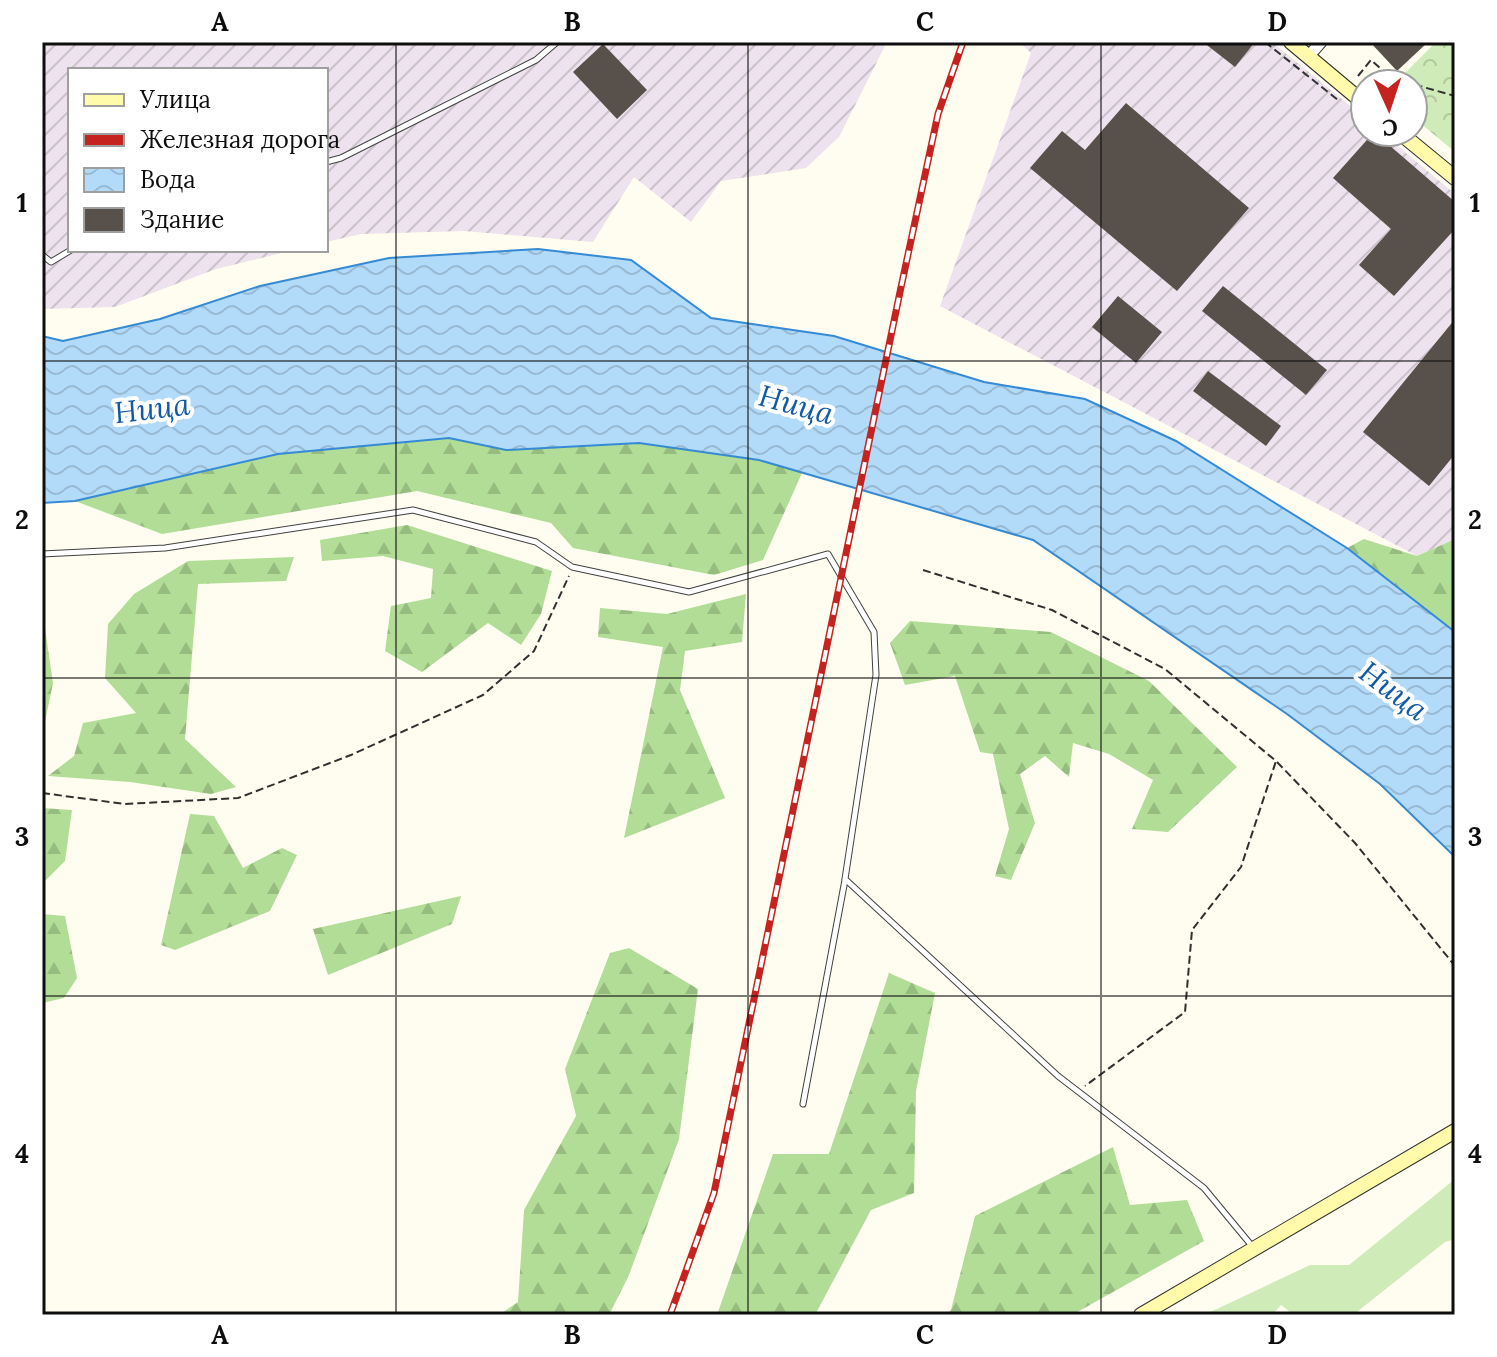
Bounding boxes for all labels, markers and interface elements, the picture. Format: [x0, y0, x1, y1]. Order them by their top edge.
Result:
text: A [211, 5, 229, 38]
text: B [563, 5, 581, 38]
text: C [916, 5, 934, 38]
text: D [1267, 5, 1287, 38]
legend [68, 68, 328, 252]
north arrow [1349, 68, 1429, 148]
text: Улица [139, 84, 211, 115]
text: С [1382, 114, 1398, 142]
text: Железная дорога [140, 124, 340, 155]
text: Вода [140, 164, 196, 195]
text: 1 [17, 186, 27, 219]
text: 1 [1470, 186, 1480, 219]
text: Здание [140, 204, 224, 235]
water label: Ница [755, 376, 838, 432]
water label: Ница [112, 384, 192, 431]
text: 2 [15, 503, 29, 536]
text: 2 [1468, 503, 1482, 536]
water label: Ница [1352, 652, 1436, 729]
text: 3 [15, 820, 29, 853]
text: 3 [1468, 820, 1482, 853]
text: 4 [15, 1137, 29, 1170]
text: 4 [1468, 1137, 1482, 1170]
text: A [211, 1318, 229, 1351]
text: B [563, 1318, 581, 1351]
text: C [916, 1318, 934, 1351]
text: D [1267, 1318, 1287, 1351]

